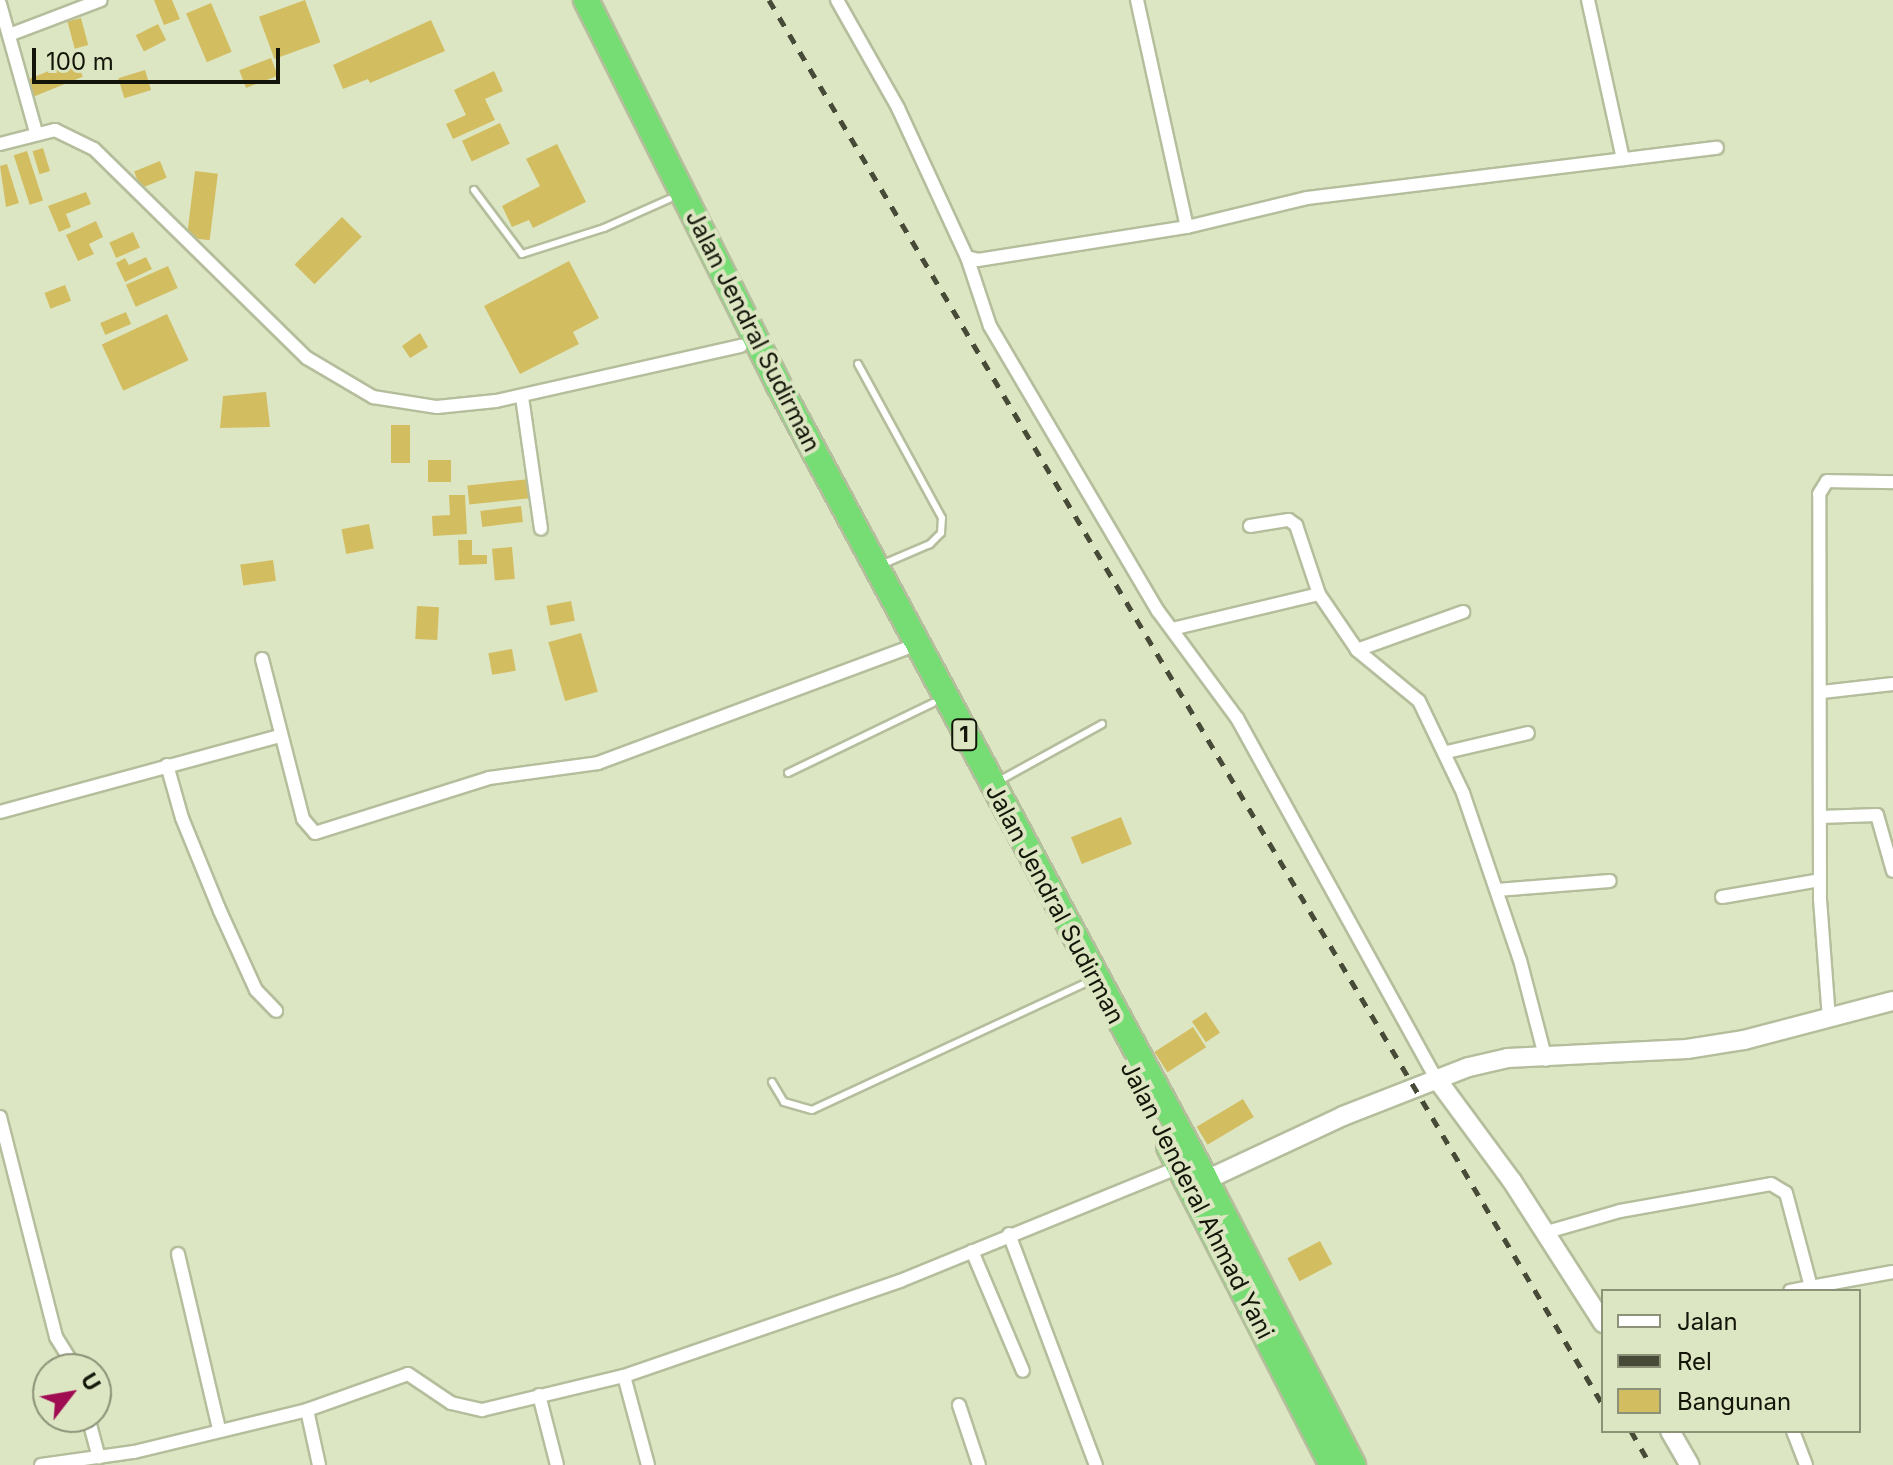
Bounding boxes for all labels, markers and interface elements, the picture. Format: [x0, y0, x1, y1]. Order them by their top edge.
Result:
scale bar [36, 32, 284, 82]
text: 100 m [46, 47, 114, 76]
street label: Jalan Jendral Sudirman [680, 205, 826, 457]
road number: 1 [950, 717, 978, 753]
street label: Jalan Jendral Sudirman [980, 779, 1130, 1029]
street label: Jalan Jenderal Ahmad Yani [1114, 1056, 1280, 1344]
legend [1601, 1289, 1861, 1433]
text: Jalan [1677, 1307, 1738, 1336]
text: Rel [1677, 1347, 1712, 1376]
north arrow [32, 1353, 112, 1433]
text: U [76, 1368, 106, 1395]
text: Bangunan [1677, 1387, 1791, 1416]

